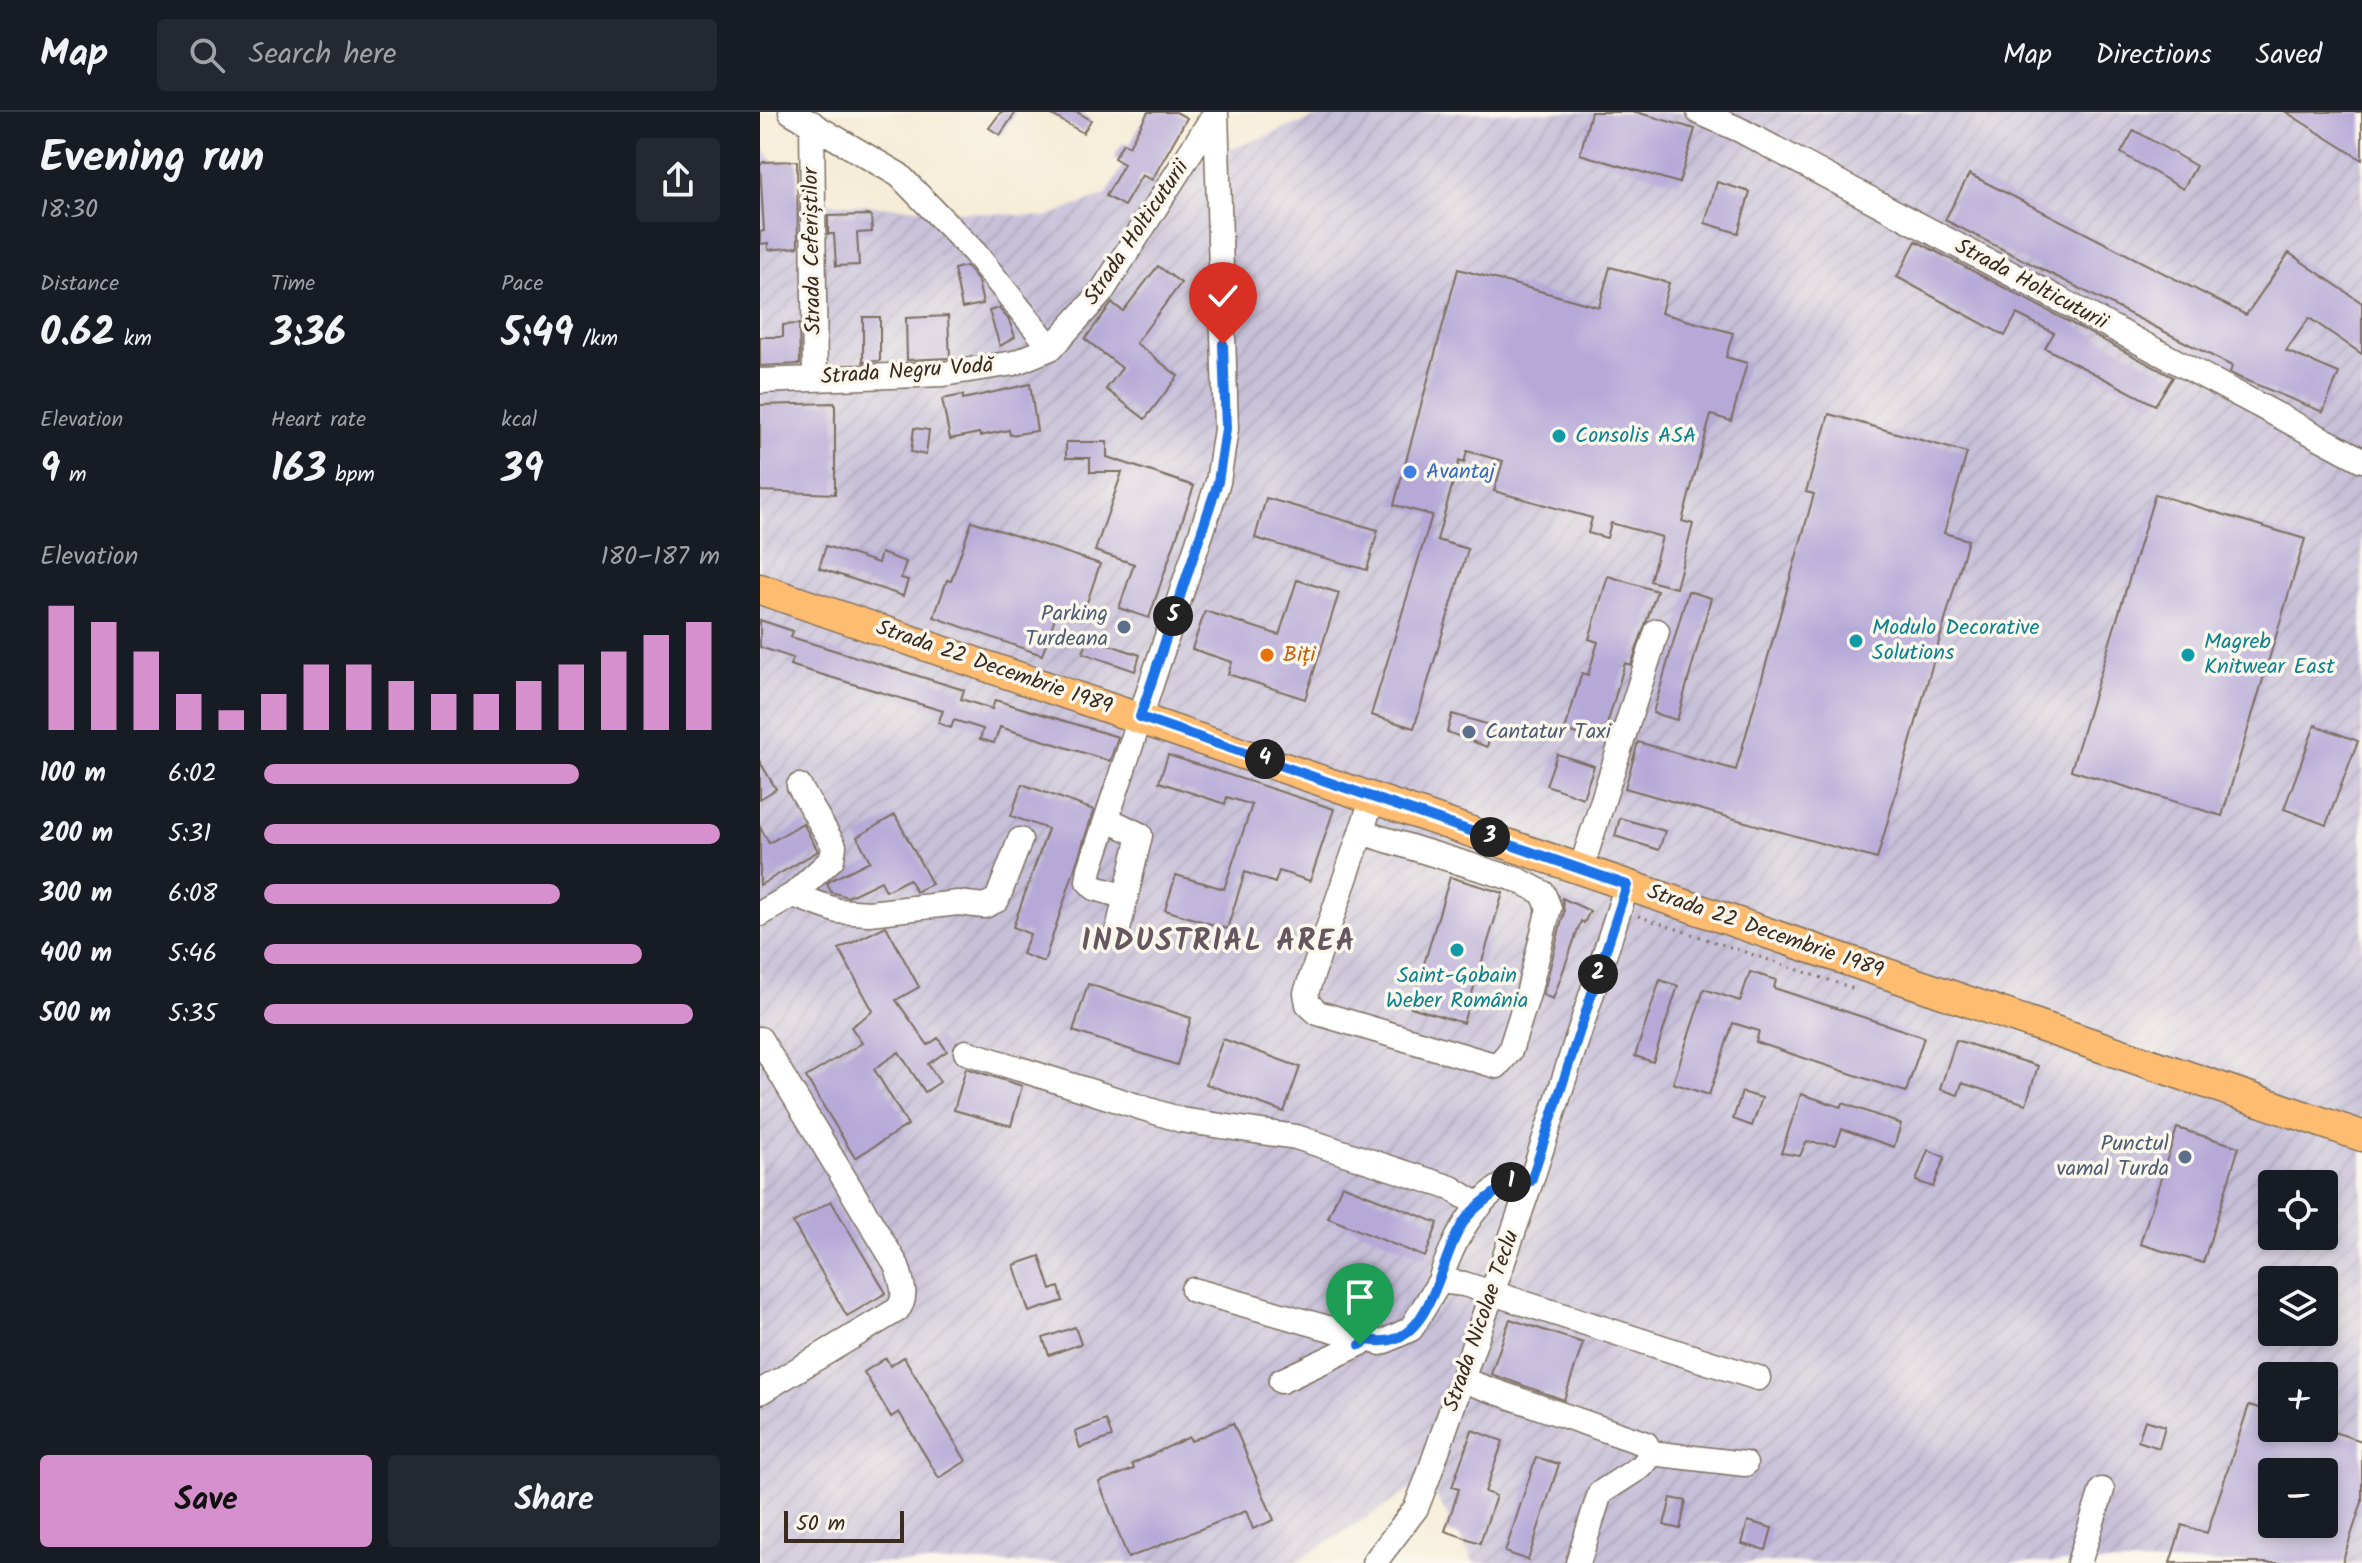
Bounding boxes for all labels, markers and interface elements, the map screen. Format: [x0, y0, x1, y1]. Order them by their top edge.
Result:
search box [157, 19, 717, 91]
text: Map [40, 25, 109, 85]
text: Search here [249, 31, 396, 79]
icon: search [185, 33, 229, 77]
text: Map [2003, 33, 2052, 78]
text: Directions [2096, 33, 2212, 78]
text: Saved [2256, 33, 2322, 78]
text: Evening run [40, 124, 264, 194]
button: share [636, 138, 720, 222]
street label: Strada Holticuturii [1075, 153, 1199, 313]
street label: Strada Ceferiștilor [794, 165, 832, 335]
text: 18:30 [40, 189, 98, 231]
street label: Strada Holticuturii [1948, 230, 2114, 340]
pin [1189, 262, 1257, 344]
text: Distance [40, 267, 119, 302]
text: Time [271, 267, 315, 302]
text: Pace [501, 267, 543, 302]
icon: check [1201, 274, 1245, 318]
text: 0.62 [40, 302, 115, 366]
text: 3:36 [271, 302, 346, 366]
text: 5:49 [501, 302, 573, 366]
text: km [115, 322, 152, 357]
text: /km [573, 322, 618, 357]
street label: Strada Negru Vodă [820, 348, 997, 395]
text: Elevation [40, 403, 123, 438]
text: Heart rate [271, 403, 366, 438]
text: kcal [501, 403, 537, 438]
place label: Consolis ASA [1575, 419, 1696, 454]
marker: Consolis ASA [1550, 427, 1568, 445]
text: 9 [40, 438, 60, 502]
text: 163 [271, 438, 326, 502]
text: 39 [501, 438, 543, 502]
place label: Avantaj [1426, 455, 1497, 490]
text: m [60, 458, 87, 493]
text: bpm [326, 458, 375, 493]
marker: Avantaj [1401, 463, 1419, 481]
text: Elevation [40, 536, 138, 578]
text: 180–187 m [600, 536, 720, 578]
pin: 5 [1153, 596, 1193, 636]
place label: Parking Turdeana [1025, 597, 1108, 657]
text: 5 [1167, 598, 1179, 633]
street label: Strada 22 Decembrie 1989 [871, 611, 1117, 725]
place label: Modulo Decorative Solutions [1872, 611, 2040, 671]
marker: Parking Turdeana [1115, 618, 1133, 636]
place label: Magreb Knitwear East [2204, 625, 2335, 685]
marker: Modulo Decorative Solutions [1847, 632, 1865, 650]
place label: Biți [1283, 638, 1316, 673]
marker: Biți [1258, 646, 1276, 664]
marker: Magreb Knitwear East [2179, 646, 2197, 664]
place label: Cantatur Taxi [1485, 715, 1612, 750]
marker: Cantatur Taxi [1460, 723, 1478, 741]
pin: 4 [1245, 739, 1285, 779]
text: 4 [1259, 741, 1271, 776]
text: 100 m [40, 753, 106, 795]
text: 6:02 [168, 753, 217, 795]
text: 200 m [40, 813, 113, 855]
text: 5:31 [168, 813, 211, 855]
pin: 3 [1470, 817, 1510, 857]
text: 3 [1484, 819, 1496, 854]
text: 300 m [40, 873, 112, 915]
text: 6:08 [168, 873, 218, 915]
street label: Strada 22 Decembrie 1989 [1642, 875, 1888, 989]
district label: INDUSTRIAL AREA [1081, 918, 1357, 966]
text: 400 m [40, 933, 112, 975]
text: 5:46 [168, 933, 217, 975]
marker: Saint-Gobain Weber România [1448, 941, 1466, 959]
pin: 2 [1578, 954, 1618, 994]
text: 2 [1592, 956, 1604, 991]
place label: Saint-Gobain Weber România [1386, 959, 1528, 1019]
text: 500 m [40, 993, 111, 1035]
text: 5:35 [168, 993, 217, 1035]
place label: Punctul vamal Turda [2056, 1127, 2170, 1187]
marker: Punctul vamal Turda [2176, 1148, 2194, 1166]
pin: 1 [1491, 1162, 1531, 1202]
text: 1 [1508, 1164, 1514, 1199]
map controls [2258, 1170, 2338, 1538]
button: locate [2258, 1170, 2338, 1250]
street label: Strada Nicolae Teclu [1435, 1225, 1530, 1416]
pin [1326, 1263, 1394, 1345]
button: layers [2258, 1266, 2338, 1346]
icon: arrive [1338, 1275, 1382, 1319]
button: + [2258, 1362, 2338, 1442]
button: Save [40, 1455, 372, 1547]
button: Share [388, 1455, 720, 1547]
button: − [2258, 1458, 2338, 1538]
scale bar [784, 1507, 904, 1543]
text: 50 m [796, 1507, 845, 1542]

